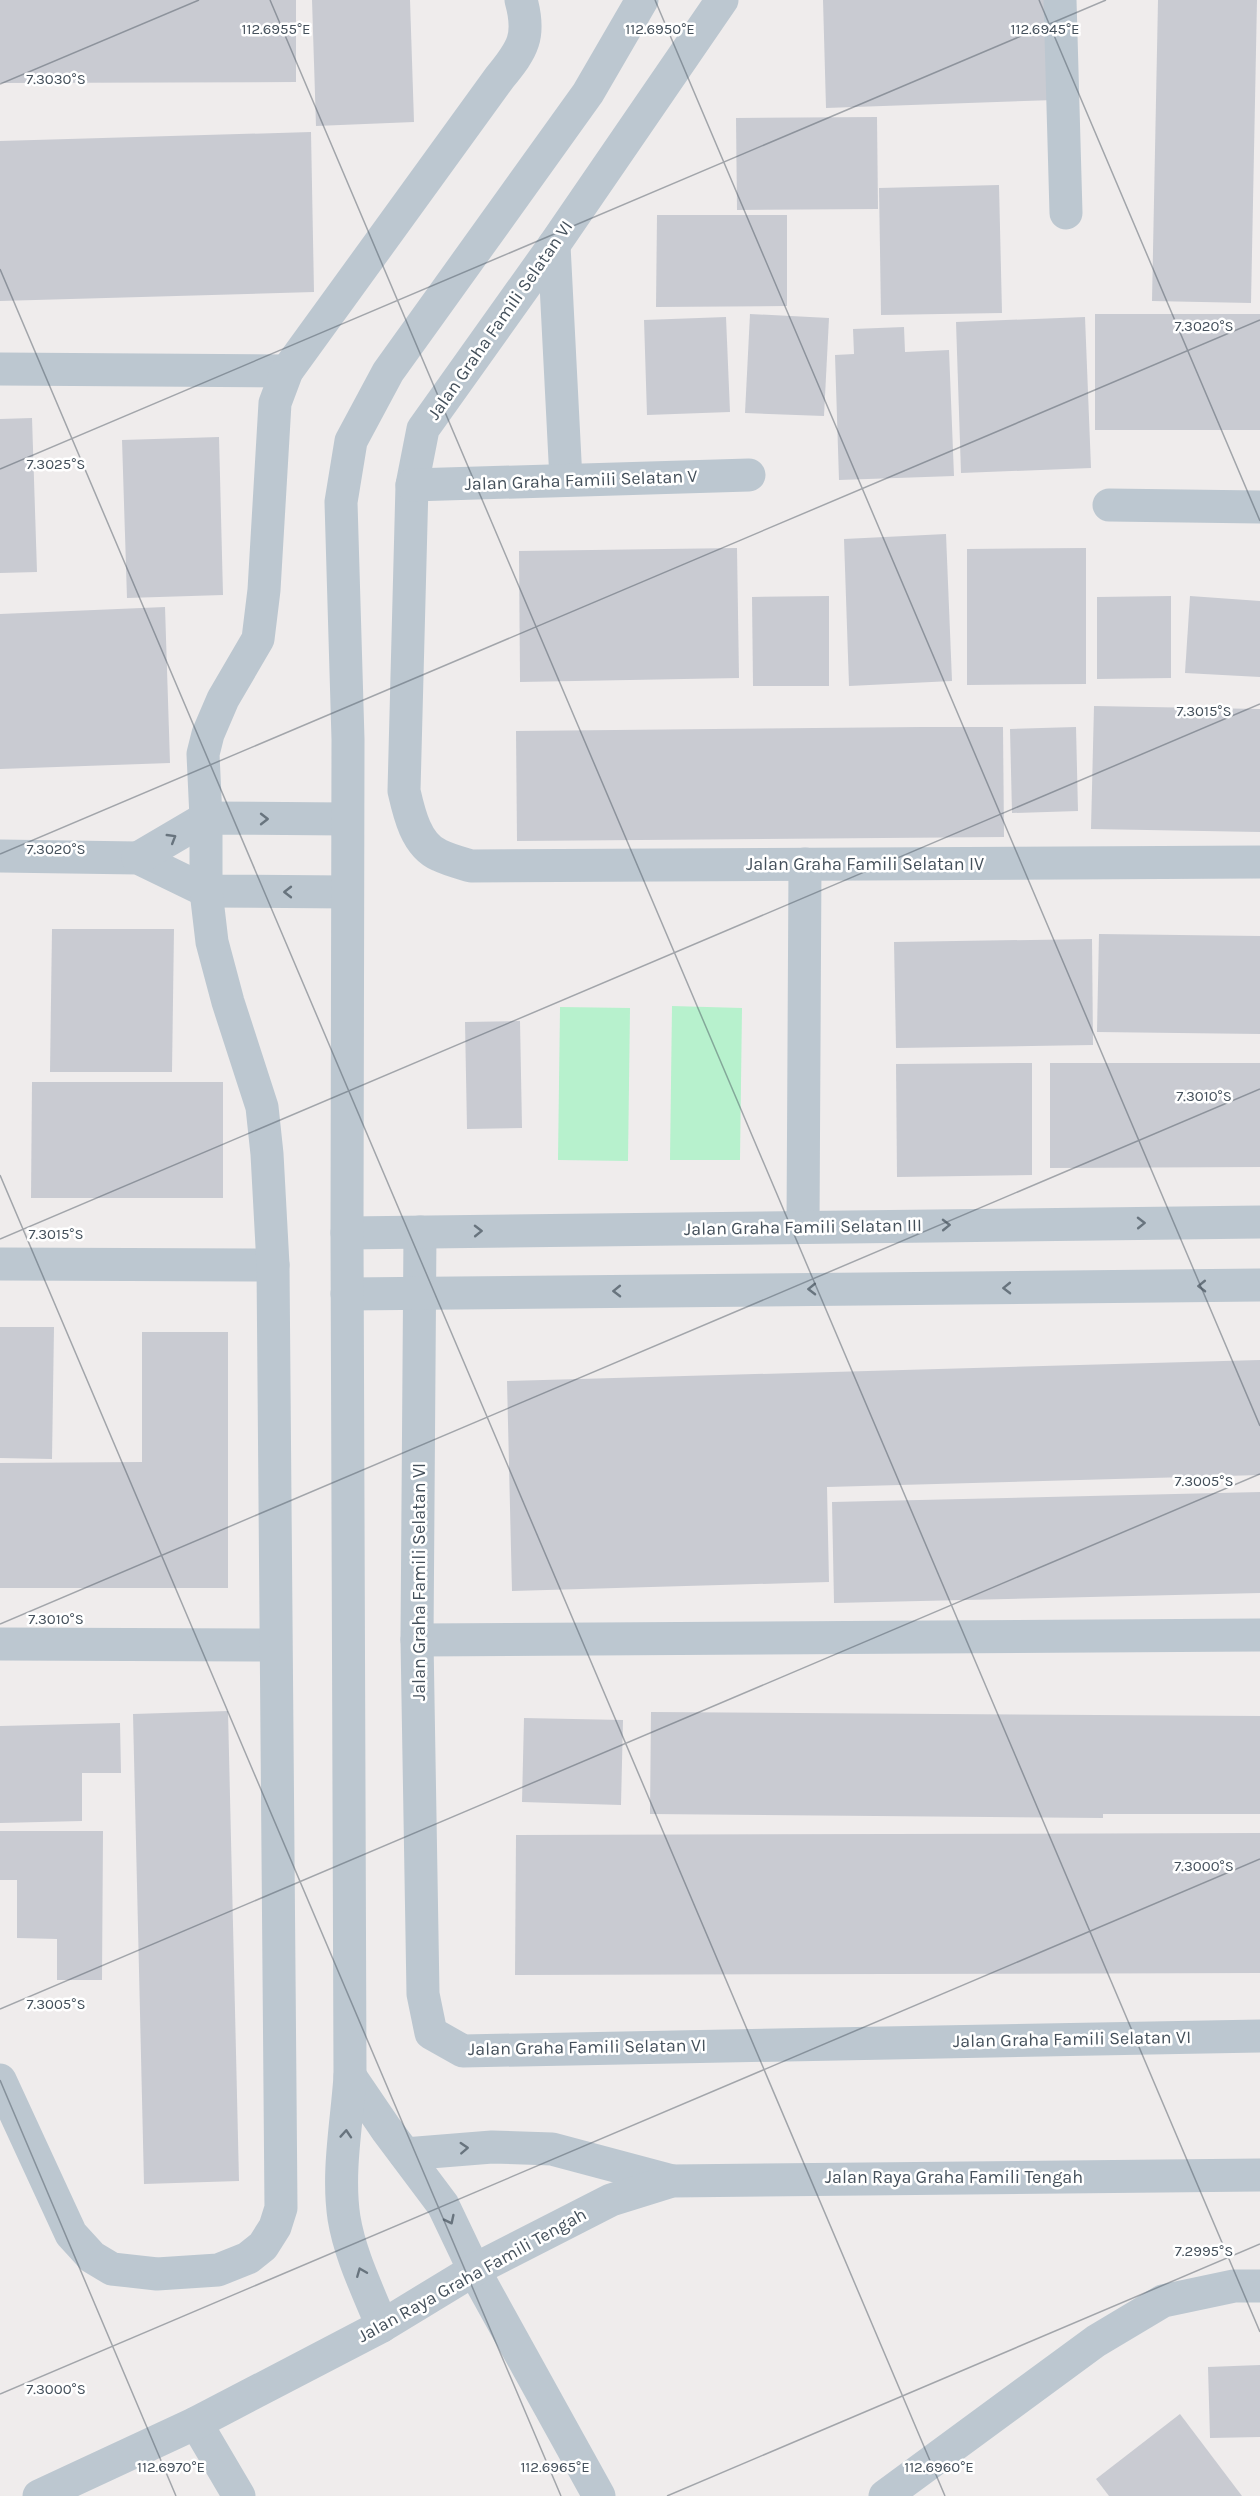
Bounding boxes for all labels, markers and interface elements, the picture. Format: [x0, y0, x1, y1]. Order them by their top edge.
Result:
text: 112.6955°E [241, 20, 311, 38]
text: 112.6950°E [625, 20, 695, 38]
text: 112.6945°E [1011, 20, 1079, 38]
text: 7.3030°S [26, 70, 86, 88]
street label: Jalan Graha Famili Selatan VI [423, 216, 577, 424]
text: 7.3020°S [1174, 317, 1234, 335]
text: 7.3025°S [27, 455, 85, 473]
street label: Jalan Graha Famili Selatan V [464, 465, 698, 495]
text: 7.3015°S [1176, 702, 1232, 720]
one-way arrow [260, 813, 269, 825]
one-way arrow [166, 833, 176, 845]
text: 7.3020°S [26, 840, 86, 858]
street label: Jalan Graha Famili Selatan IV [746, 853, 984, 875]
one-way arrow [284, 886, 293, 898]
text: 7.3010°S [1176, 1087, 1232, 1105]
street label: Jalan Graha Famili Selatan III [684, 1214, 922, 1240]
one-way arrow [1136, 1217, 1145, 1229]
one-way arrow [941, 1219, 950, 1232]
text: 7.3015°S [28, 1225, 84, 1243]
one-way arrow [473, 1225, 482, 1238]
one-way arrow [1197, 1280, 1206, 1292]
one-way arrow [1002, 1281, 1011, 1294]
one-way arrow [807, 1283, 816, 1296]
one-way arrow [612, 1285, 621, 1297]
street label: Jalan Graha Famili Selatan VI [408, 1463, 430, 1701]
text: 7.3005°S [1174, 1472, 1234, 1490]
text: 7.3010°S [28, 1610, 84, 1628]
text: 7.3000°S [1174, 1857, 1234, 1875]
text: 7.3005°S [26, 1995, 86, 2013]
street label: Jalan Graha Famili Selatan VI [953, 2026, 1191, 2052]
street label: Jalan Graha Famili Selatan VI [468, 2034, 706, 2060]
one-way arrow [339, 2129, 352, 2138]
one-way arrow [459, 2142, 468, 2155]
street label: Jalan Raya Graha Famili Tengah [825, 2166, 1083, 2188]
street label: Jalan Raya Graha Famili Tengah [354, 2203, 590, 2347]
one-way arrow [442, 2213, 454, 2224]
text: 7.2995°S [1175, 2242, 1233, 2260]
one-way arrow [356, 2267, 368, 2278]
text: 7.3000°S [26, 2380, 86, 2398]
text: 112.6970°E [137, 2458, 205, 2476]
text: 112.6965°E [520, 2458, 590, 2476]
text: 112.6960°E [904, 2458, 974, 2476]

